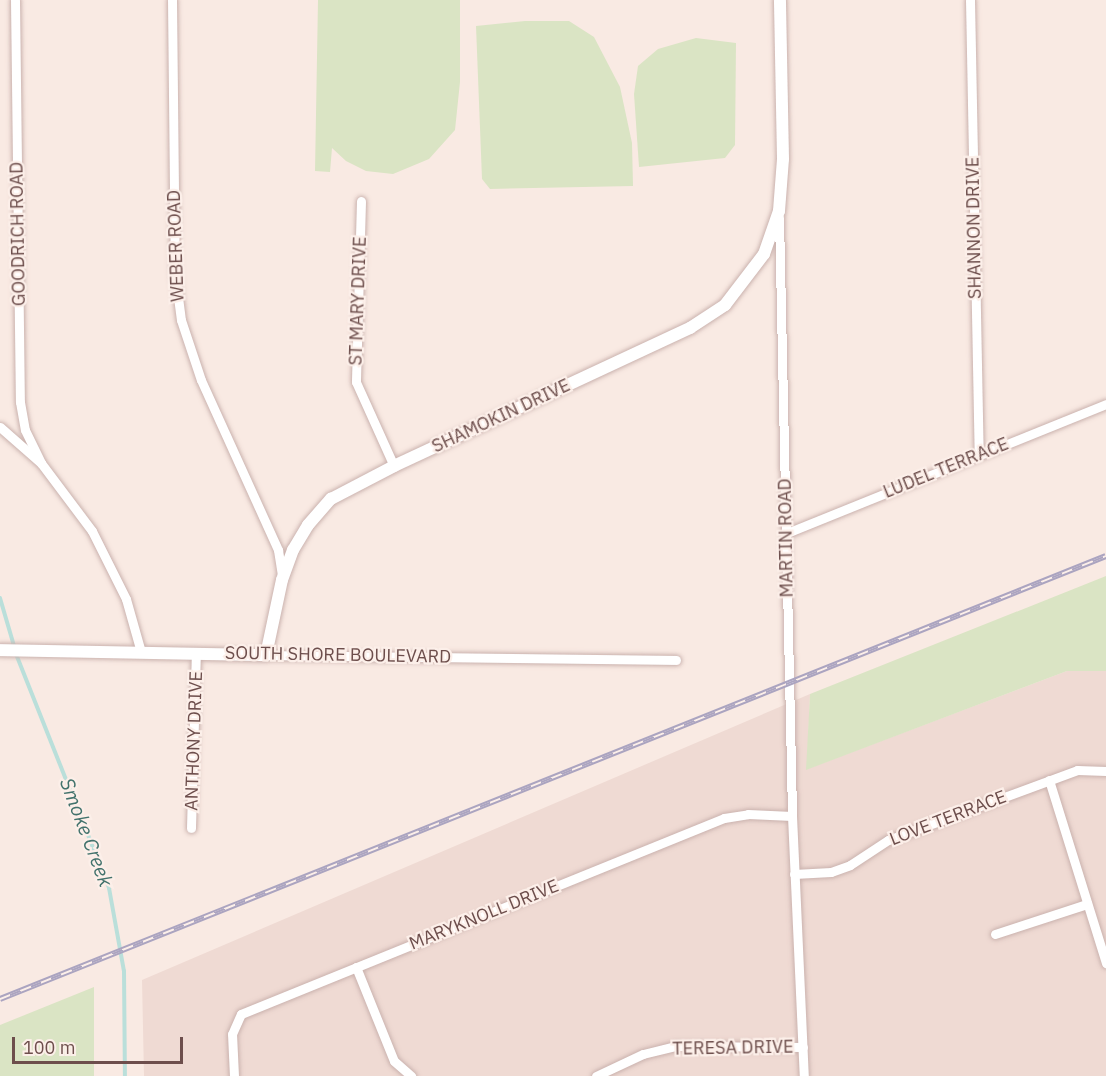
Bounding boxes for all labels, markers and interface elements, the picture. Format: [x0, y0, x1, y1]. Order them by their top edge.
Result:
street label: SHANNON DRIVE [962, 157, 986, 299]
street label: GOODRICH ROAD [6, 162, 30, 306]
street label: WEBER ROAD [163, 190, 189, 302]
street label: ST MARY DRIVE [345, 236, 371, 366]
street label: SHAMOKIN DRIVE [428, 375, 574, 457]
street label: LUDEL TERRACE [880, 433, 1012, 503]
street label: MARTIN ROAD [774, 478, 798, 598]
street label: SOUTH SHORE BOULEVARD [225, 642, 451, 668]
street label: ANTHONY DRIVE [181, 671, 207, 811]
water label: Smoke Creek [55, 774, 119, 890]
street label: LOVE TERRACE [886, 786, 1010, 850]
street label: MARYKNOLL DRIVE [406, 875, 562, 955]
scale bar [15, 1025, 186, 1063]
text: 100 m [23, 1036, 75, 1059]
street label: TERESA DRIVE [672, 1036, 794, 1060]

